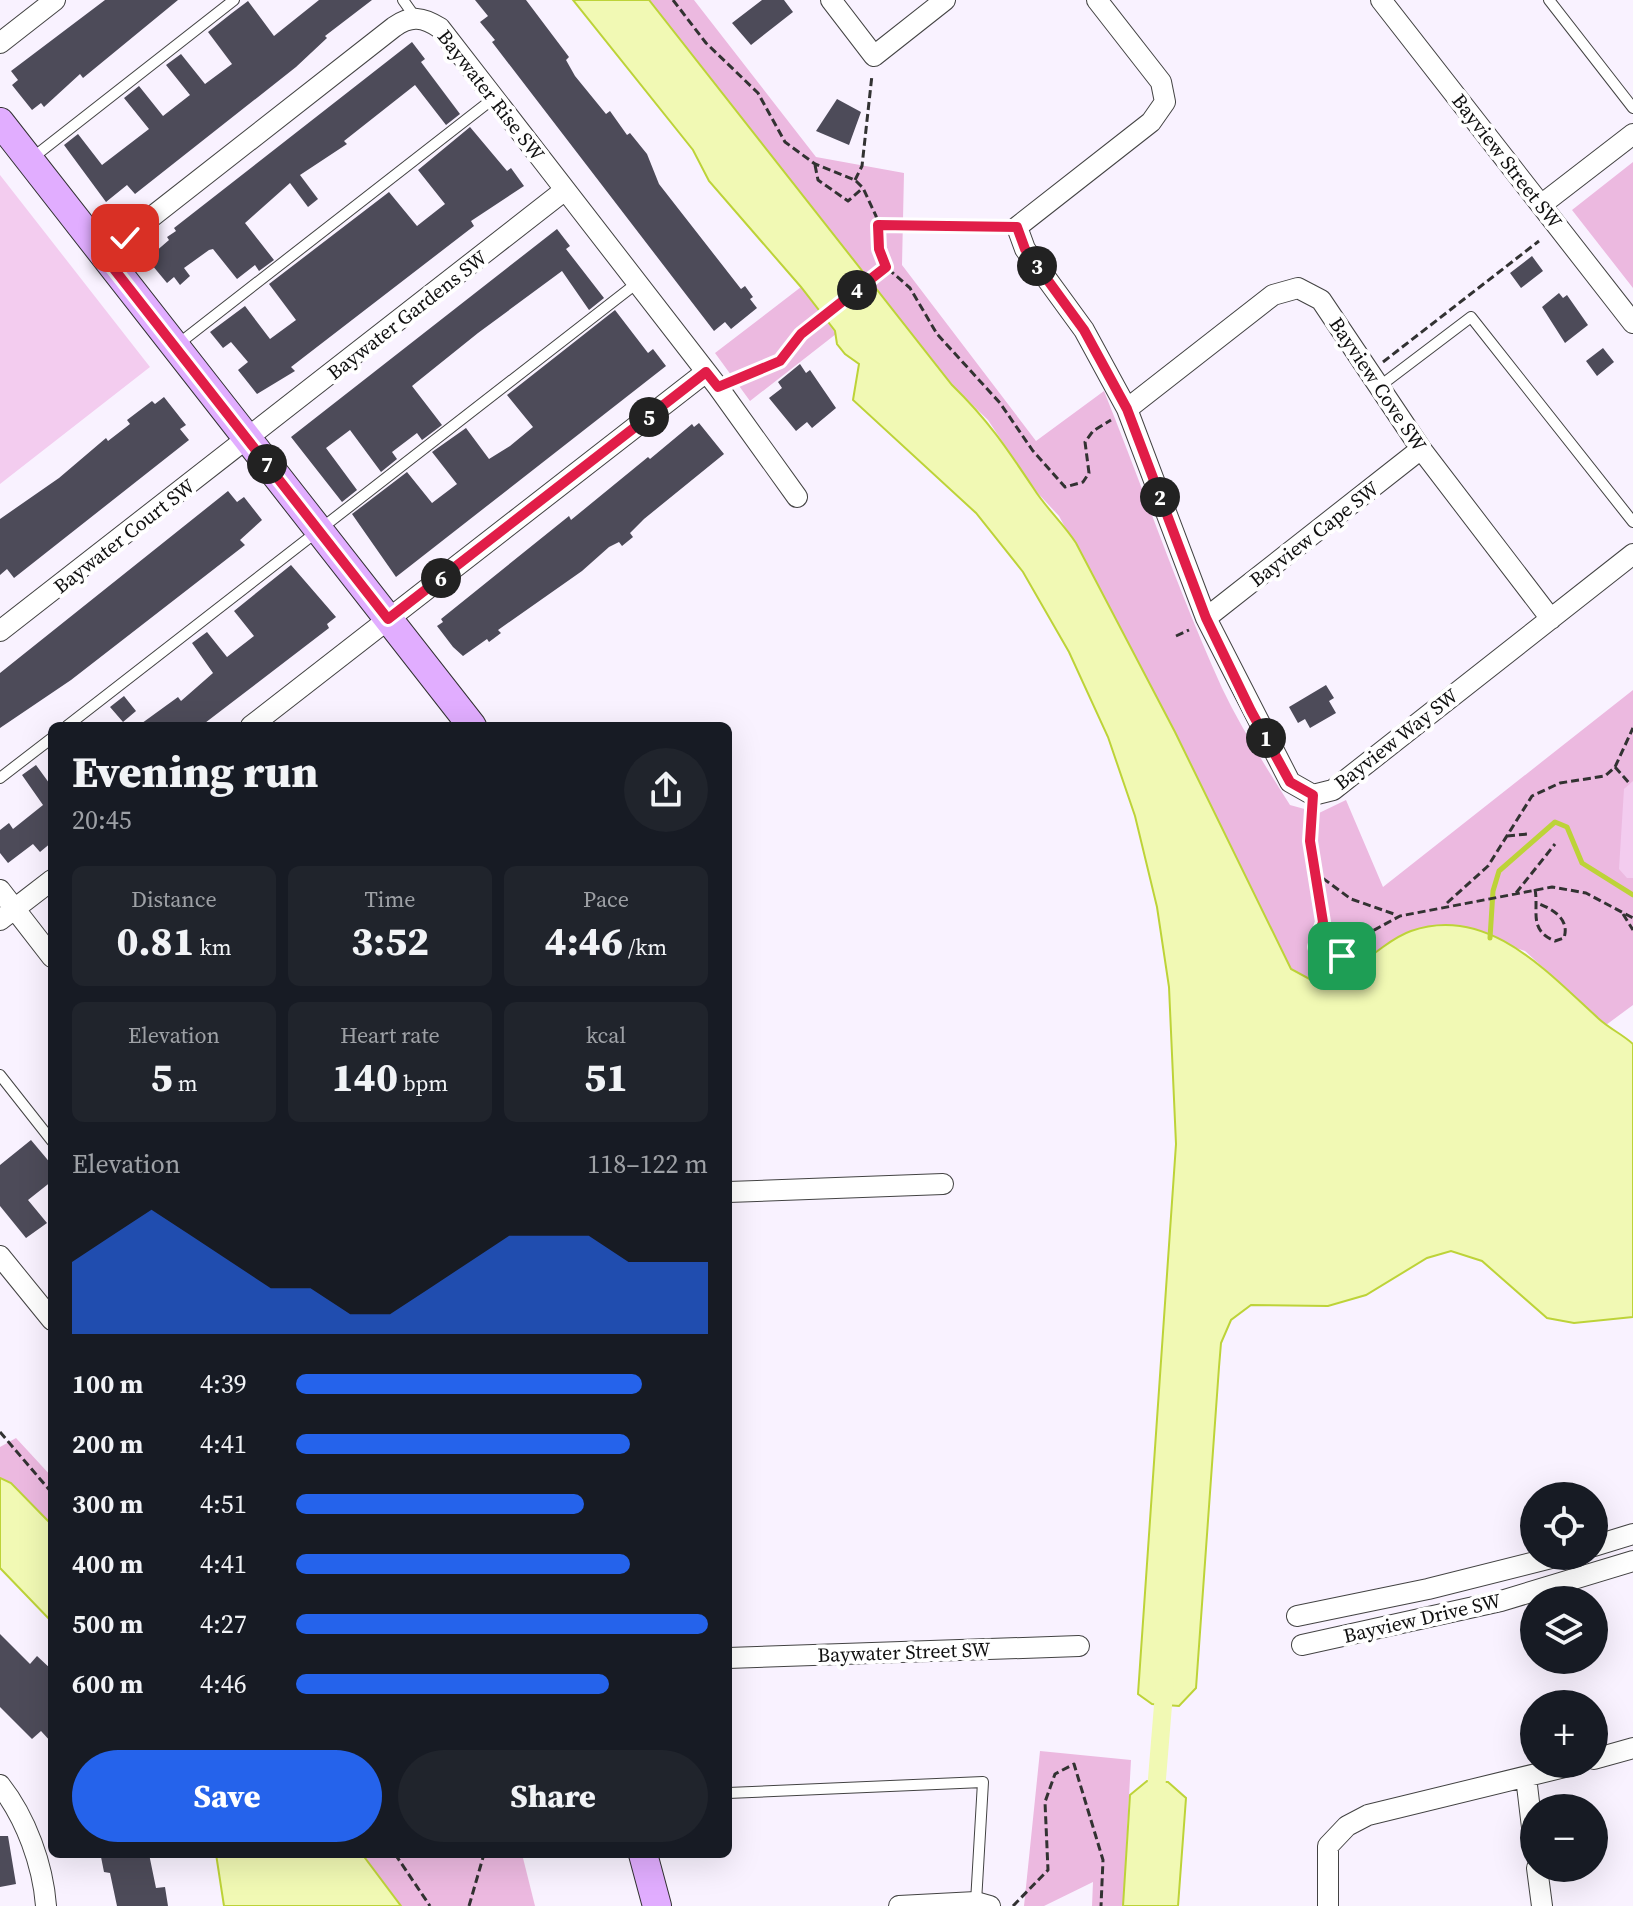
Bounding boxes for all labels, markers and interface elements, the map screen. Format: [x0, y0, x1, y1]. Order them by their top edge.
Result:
street label: Baywater Rise SW [431, 24, 552, 167]
street label: Bayview Street SW [1445, 88, 1569, 235]
pin [91, 204, 159, 272]
icon: check [103, 216, 147, 260]
street label: Baywater Gardens SW [321, 243, 493, 386]
pin: 3 [1017, 246, 1057, 286]
text: 3 [1031, 251, 1043, 281]
pin: 4 [837, 270, 877, 310]
text: 4 [851, 275, 863, 305]
street label: Bayview Cove SW [1323, 311, 1434, 457]
pin: 5 [629, 397, 669, 437]
text: 5 [643, 402, 655, 432]
pin: 7 [247, 444, 287, 484]
text: 7 [261, 449, 273, 479]
street label: Baywater Court SW [48, 472, 201, 600]
street label: Bayview Cape SW [1244, 474, 1385, 593]
pin: 2 [1140, 477, 1180, 517]
text: 2 [1154, 482, 1166, 512]
pin: 6 [421, 558, 461, 598]
text: 6 [435, 563, 447, 593]
street label: Bayview Way SW [1328, 681, 1464, 796]
pin: 1 [1246, 718, 1286, 758]
text: 1 [1260, 723, 1272, 753]
text: Evening run [72, 741, 318, 802]
button: share [624, 748, 708, 832]
text: 20:45 [72, 802, 132, 838]
text: Distance [131, 884, 217, 914]
text: Time [365, 884, 415, 914]
text: Pace [583, 884, 629, 914]
text: 0.81 [116, 914, 195, 968]
text: 3:52 [351, 914, 429, 968]
text: 4:46 [545, 914, 623, 968]
pin [1308, 922, 1376, 990]
text: km [195, 932, 232, 962]
text: /km [623, 932, 667, 962]
icon: arrive [1320, 934, 1364, 978]
text: Elevation [128, 1020, 220, 1050]
text: Heart rate [340, 1020, 440, 1050]
text: kcal [586, 1020, 626, 1050]
text: 5 [151, 1050, 173, 1104]
text: 140 [332, 1050, 398, 1104]
text: 51 [584, 1050, 628, 1104]
text: m [173, 1068, 198, 1098]
text: bpm [398, 1068, 448, 1098]
text: Elevation [72, 1146, 181, 1182]
text: 118–122 m [587, 1146, 708, 1182]
text: 100 m [72, 1366, 143, 1402]
text: 4:39 [200, 1366, 247, 1402]
text: 200 m [72, 1426, 143, 1462]
text: 4:41 [200, 1426, 247, 1462]
map controls [1520, 1482, 1608, 1882]
button: locate [1520, 1482, 1608, 1570]
text: 300 m [72, 1486, 143, 1522]
text: 4:51 [200, 1486, 247, 1522]
text: 400 m [72, 1546, 143, 1582]
text: 4:41 [200, 1546, 247, 1582]
street label: Bayview Drive SW [1341, 1586, 1504, 1650]
button: layers [1520, 1586, 1608, 1674]
text: 500 m [72, 1606, 143, 1642]
text: 4:27 [200, 1606, 247, 1642]
street label: Baywater Street SW [817, 1635, 992, 1669]
text: 600 m [72, 1666, 143, 1702]
text: 4:46 [200, 1666, 247, 1702]
button: + [1520, 1690, 1608, 1778]
button: Save [72, 1750, 382, 1842]
button: Share [398, 1750, 708, 1842]
button: − [1520, 1794, 1608, 1882]

